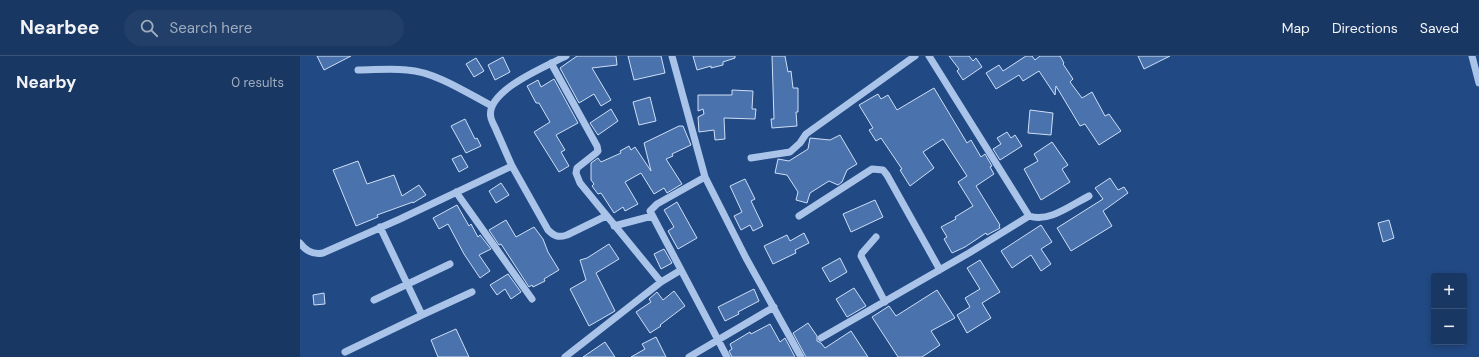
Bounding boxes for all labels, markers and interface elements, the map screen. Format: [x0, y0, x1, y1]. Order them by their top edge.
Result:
search box [124, 10, 404, 46]
text: Nearbee [20, 15, 100, 40]
icon: search [138, 17, 160, 39]
text: Search here [170, 18, 252, 38]
text: Map [1282, 19, 1310, 37]
text: Directions [1332, 19, 1398, 37]
text: Saved [1420, 19, 1459, 37]
text: Nearby [16, 71, 76, 93]
text: 0 results [231, 74, 284, 91]
map controls [1431, 273, 1467, 345]
button: + [1431, 273, 1467, 309]
button: − [1431, 309, 1467, 345]

